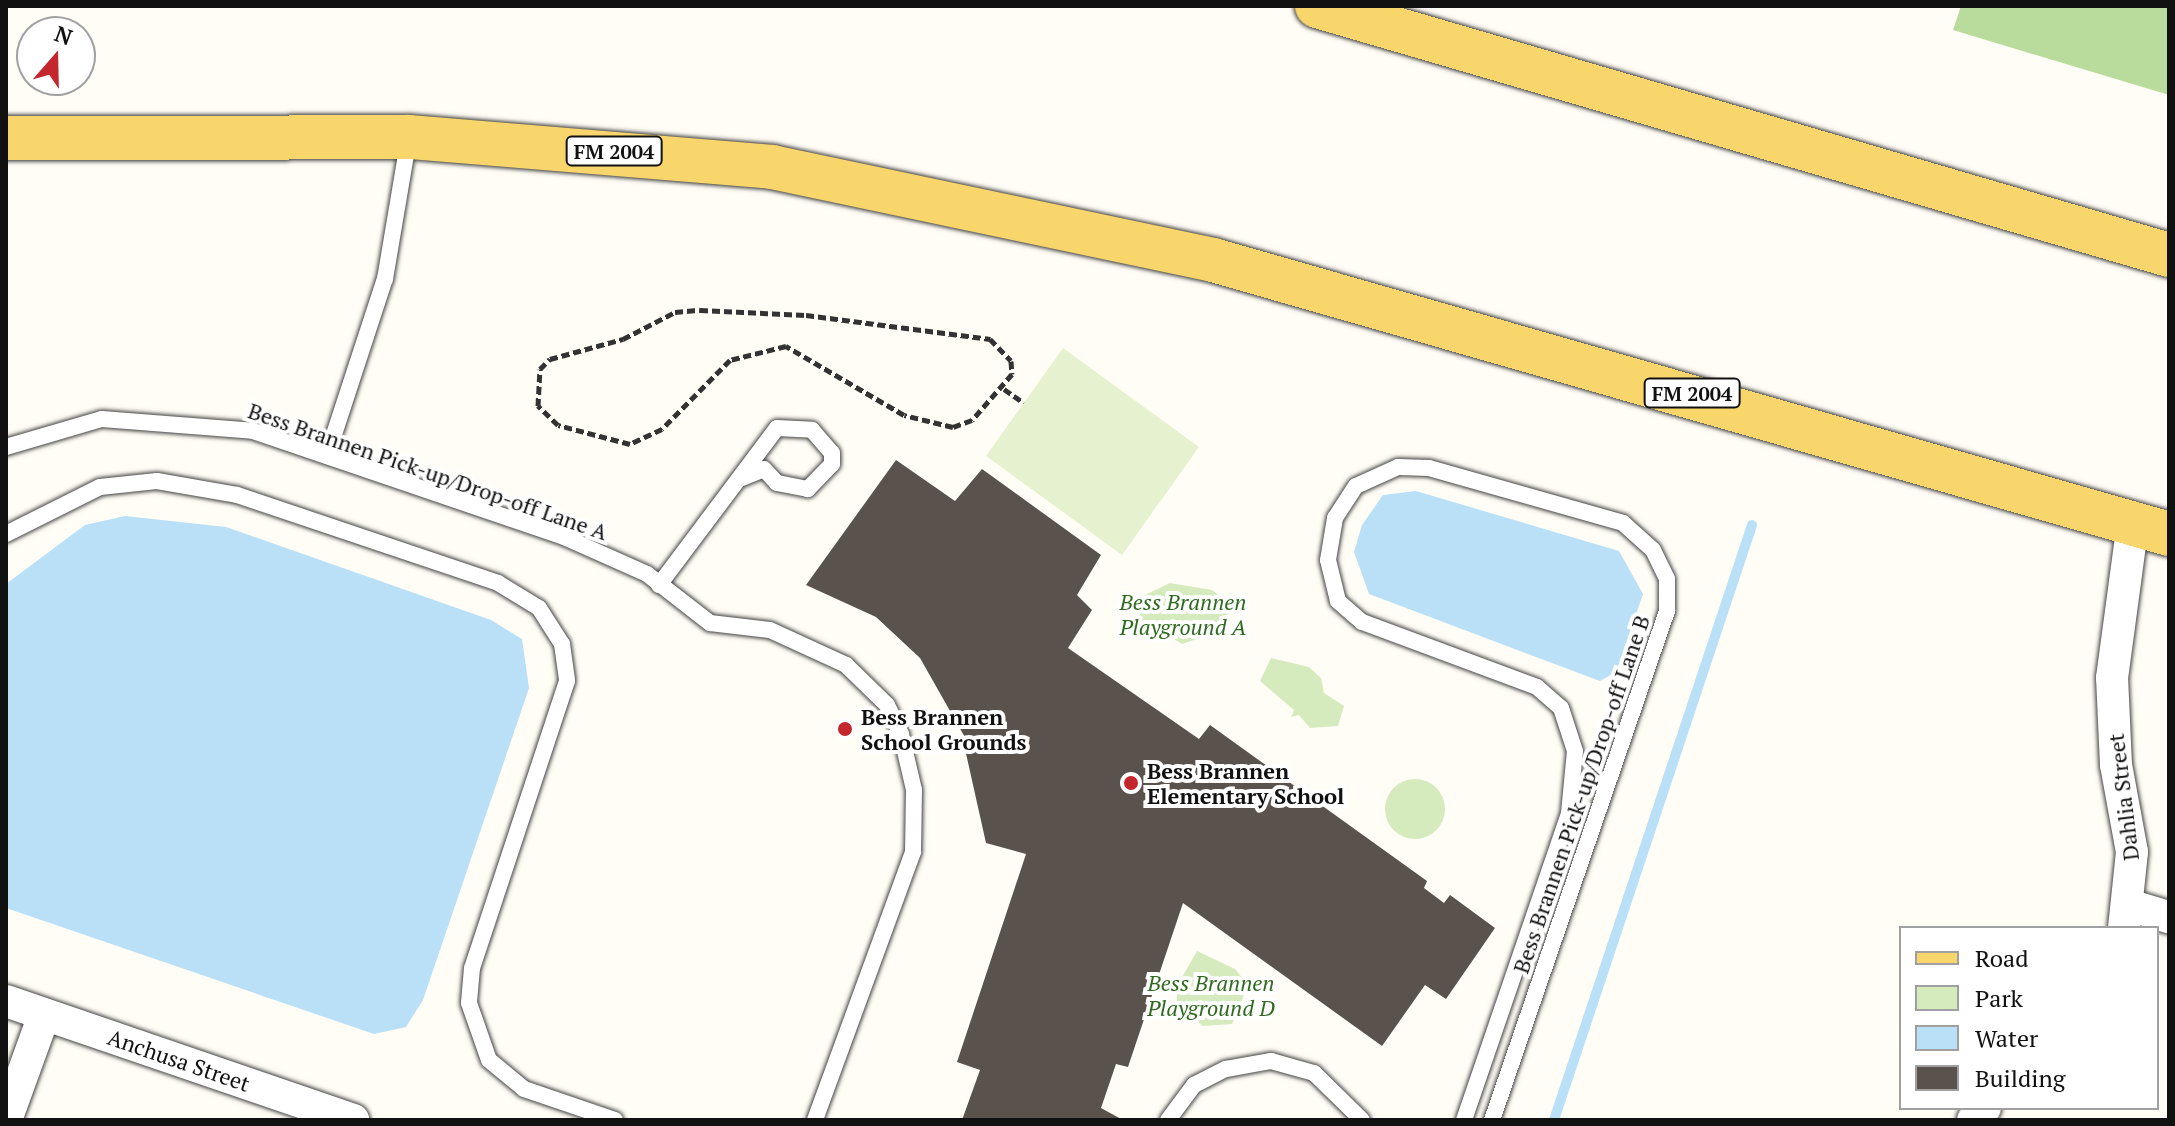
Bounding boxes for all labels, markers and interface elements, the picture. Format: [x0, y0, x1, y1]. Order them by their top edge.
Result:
north arrow [16, 16, 96, 96]
text: N [51, 18, 76, 51]
road number: FM 2004 [564, 135, 664, 167]
road number: FM 2004 [1642, 377, 1742, 409]
street label: Bess Brannen Pick-up/Drop-off Lane A [245, 397, 611, 545]
park label: Bess Brannen Playground A [1119, 588, 1247, 640]
street label: Bess Brannen Pick-up/Drop-off Lane B [1507, 611, 1655, 977]
place label: Bess Brannen School Grounds [861, 703, 1027, 754]
marker: Bess Brannen School Grounds [836, 720, 854, 738]
street label: Dahlia Street [2102, 732, 2144, 862]
place label: Bess Brannen Elementary School [1147, 757, 1344, 808]
marker: Bess Brannen Elementary School [1122, 774, 1140, 792]
legend [1899, 926, 2159, 1110]
text: Road [1975, 942, 2029, 974]
park label: Bess Brannen Playground D [1147, 969, 1275, 1020]
text: Park [1975, 982, 2023, 1014]
text: Water [1975, 1022, 2038, 1054]
street label: Anchusa Street [104, 1023, 254, 1097]
text: Building [1975, 1062, 2065, 1094]

